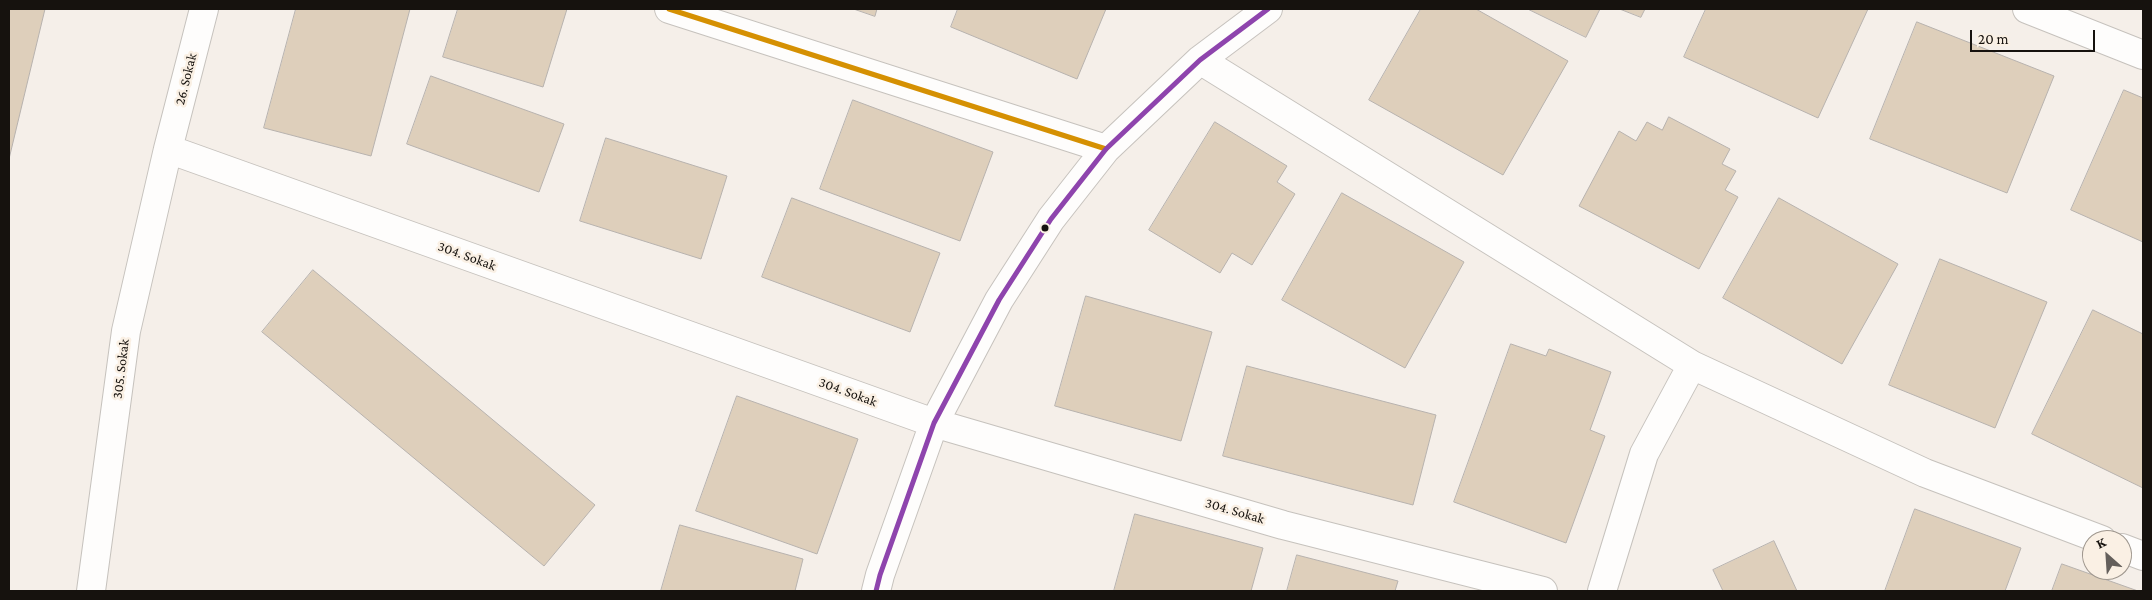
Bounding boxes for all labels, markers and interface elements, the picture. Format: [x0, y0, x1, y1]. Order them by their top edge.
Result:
scale bar [1972, 20, 2097, 52]
text: 20 m [1978, 31, 2009, 47]
street label: 26. Sokak [171, 51, 201, 107]
unlabelled marker [1040, 223, 1050, 233]
street label: 304. Sokak [436, 238, 498, 274]
street label: 305. Sokak [109, 338, 133, 400]
street label: 304. Sokak [817, 374, 879, 410]
street label: 304. Sokak [1203, 495, 1267, 527]
north arrow [2082, 530, 2132, 580]
text: K [2093, 533, 2108, 552]

